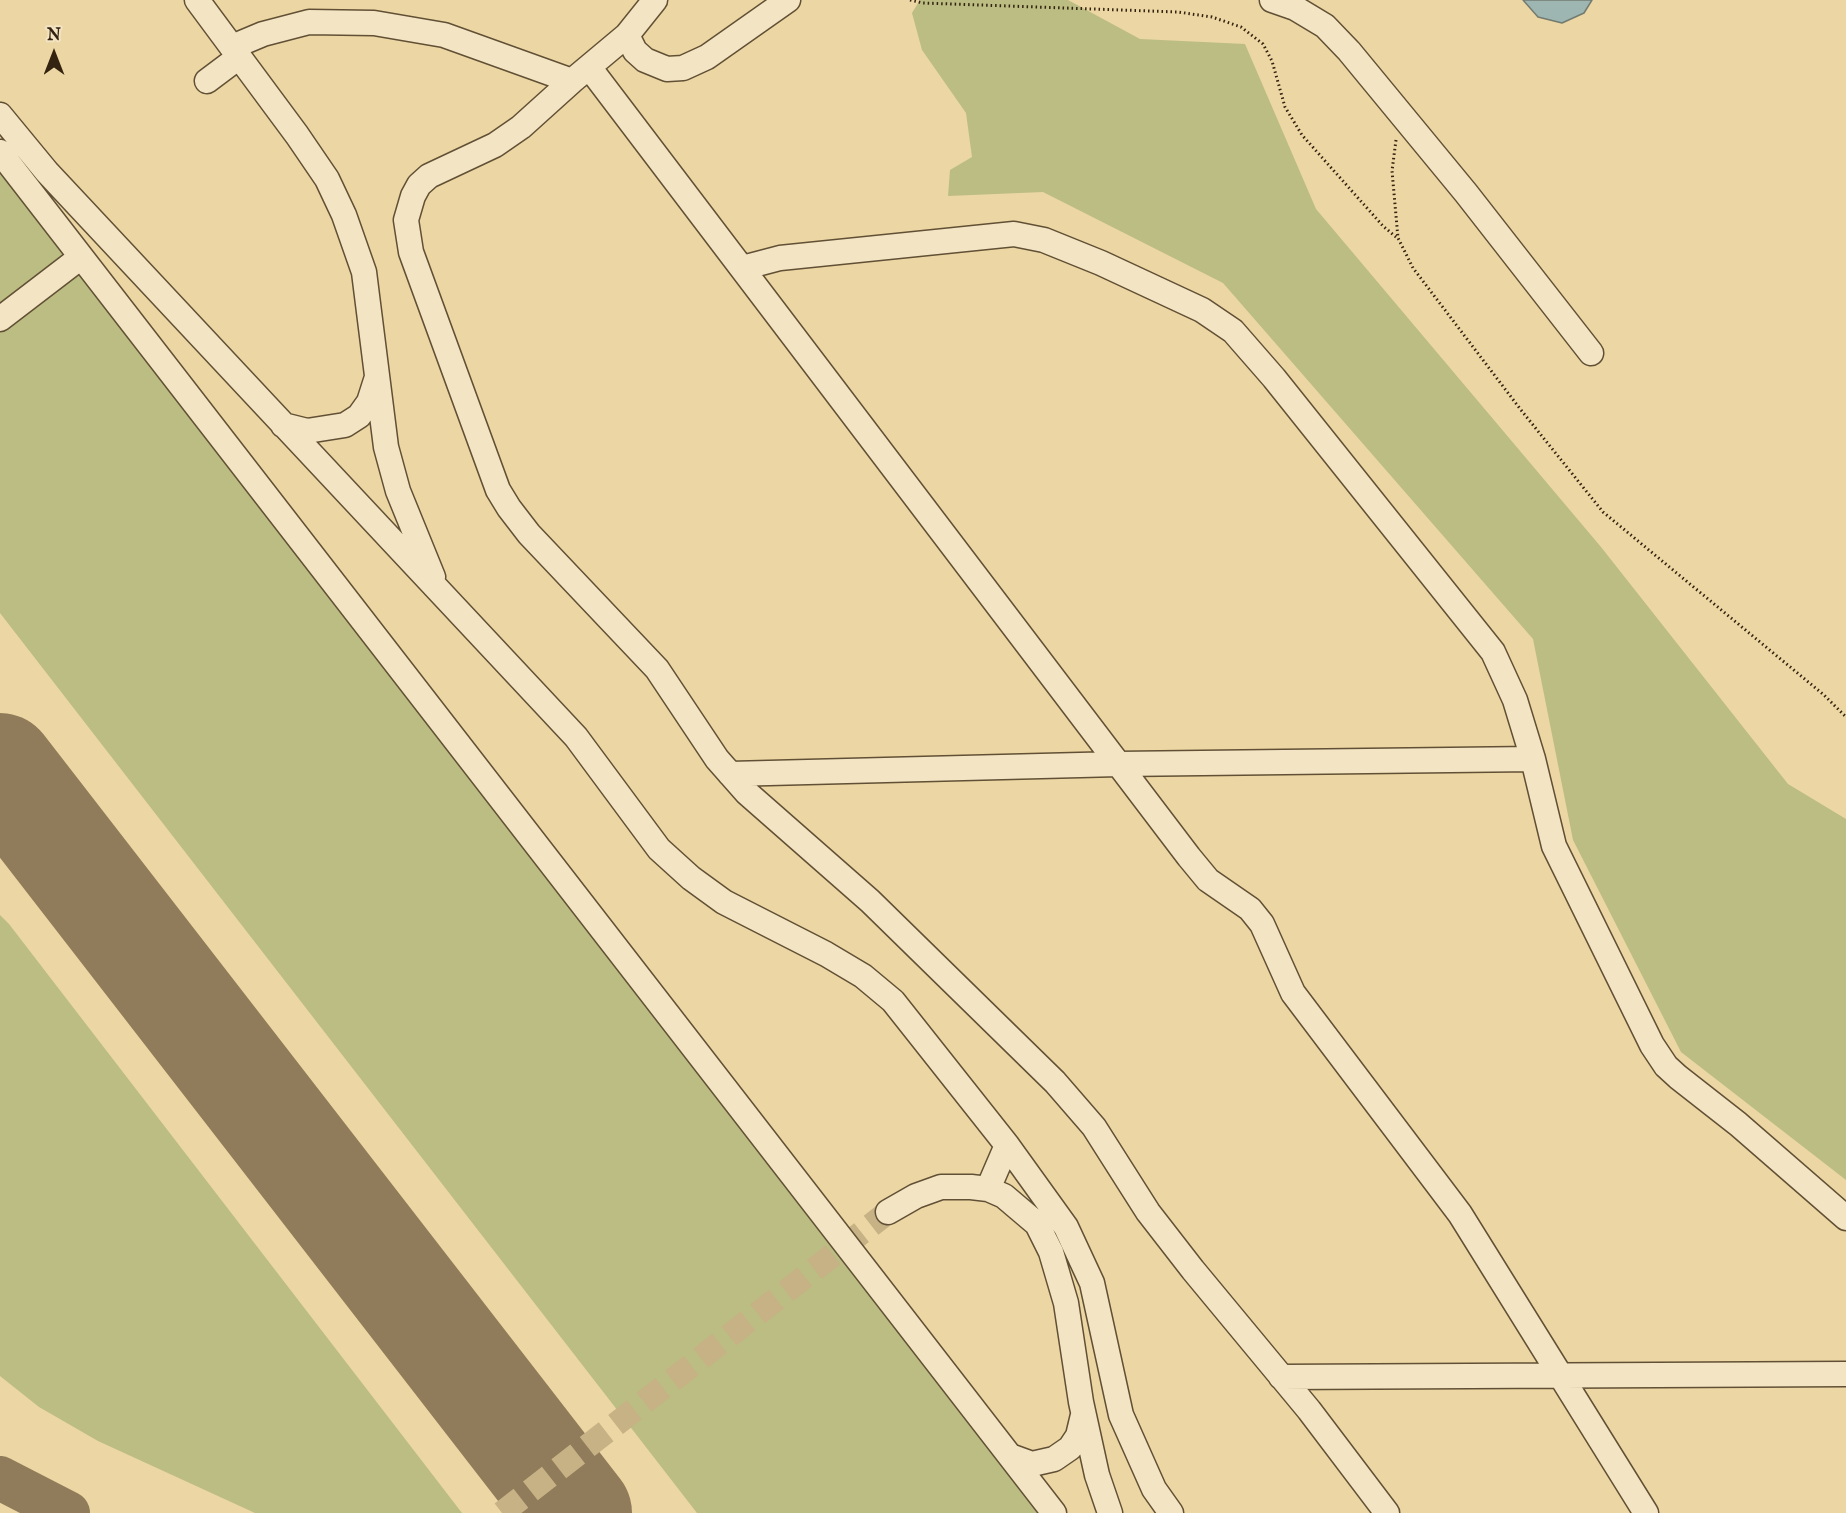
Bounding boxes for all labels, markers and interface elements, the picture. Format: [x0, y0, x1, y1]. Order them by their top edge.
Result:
north arrow [24, 24, 84, 84]
text: N [47, 26, 61, 46]

